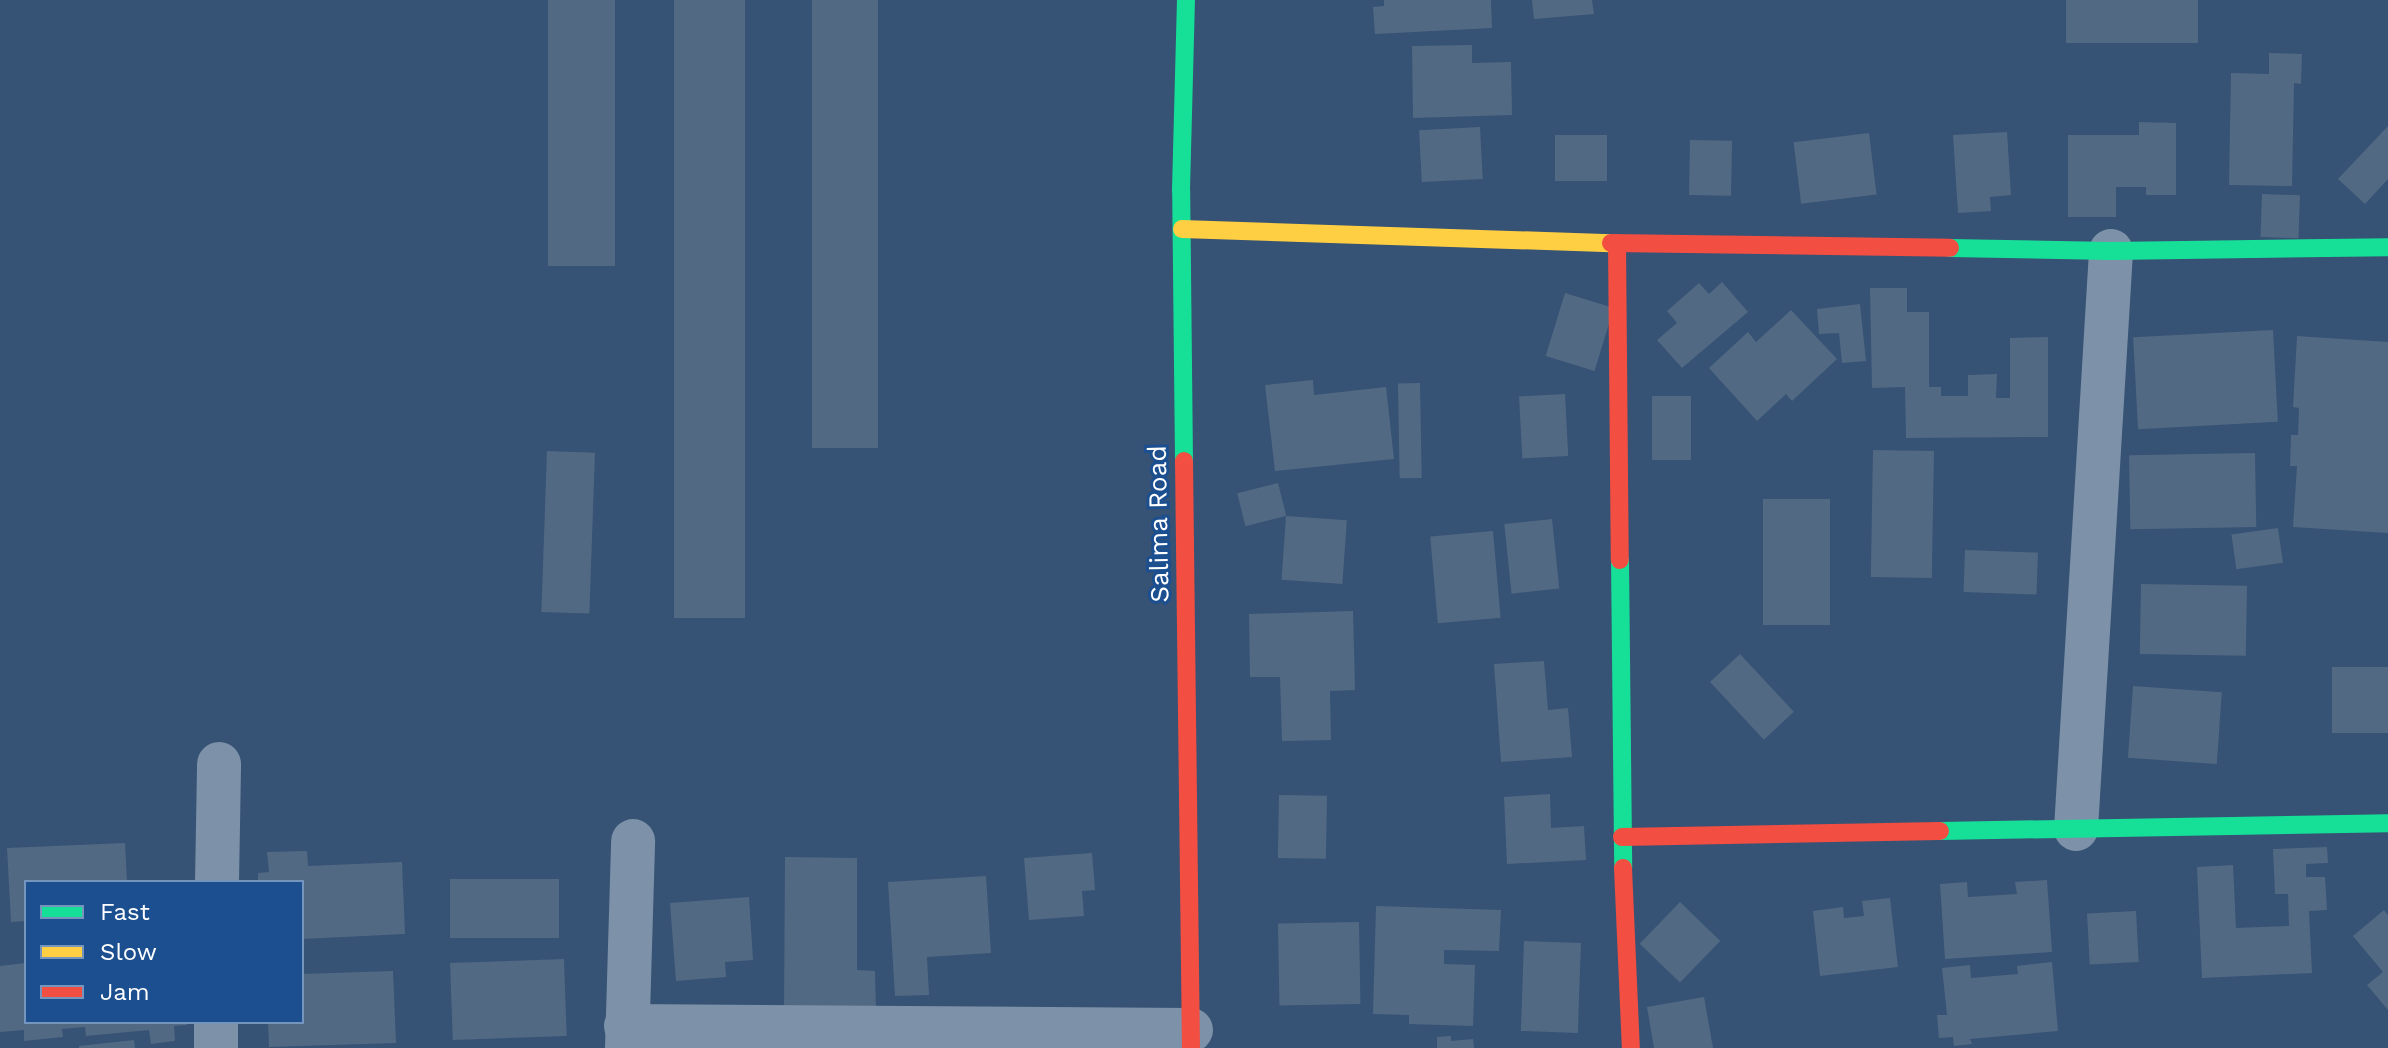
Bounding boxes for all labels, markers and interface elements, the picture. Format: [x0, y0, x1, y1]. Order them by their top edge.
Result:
street label: Salima Road [1142, 445, 1176, 603]
legend [24, 880, 304, 1024]
text: Fast [100, 898, 150, 926]
text: Slow [100, 938, 157, 966]
text: Jam [100, 978, 150, 1006]

